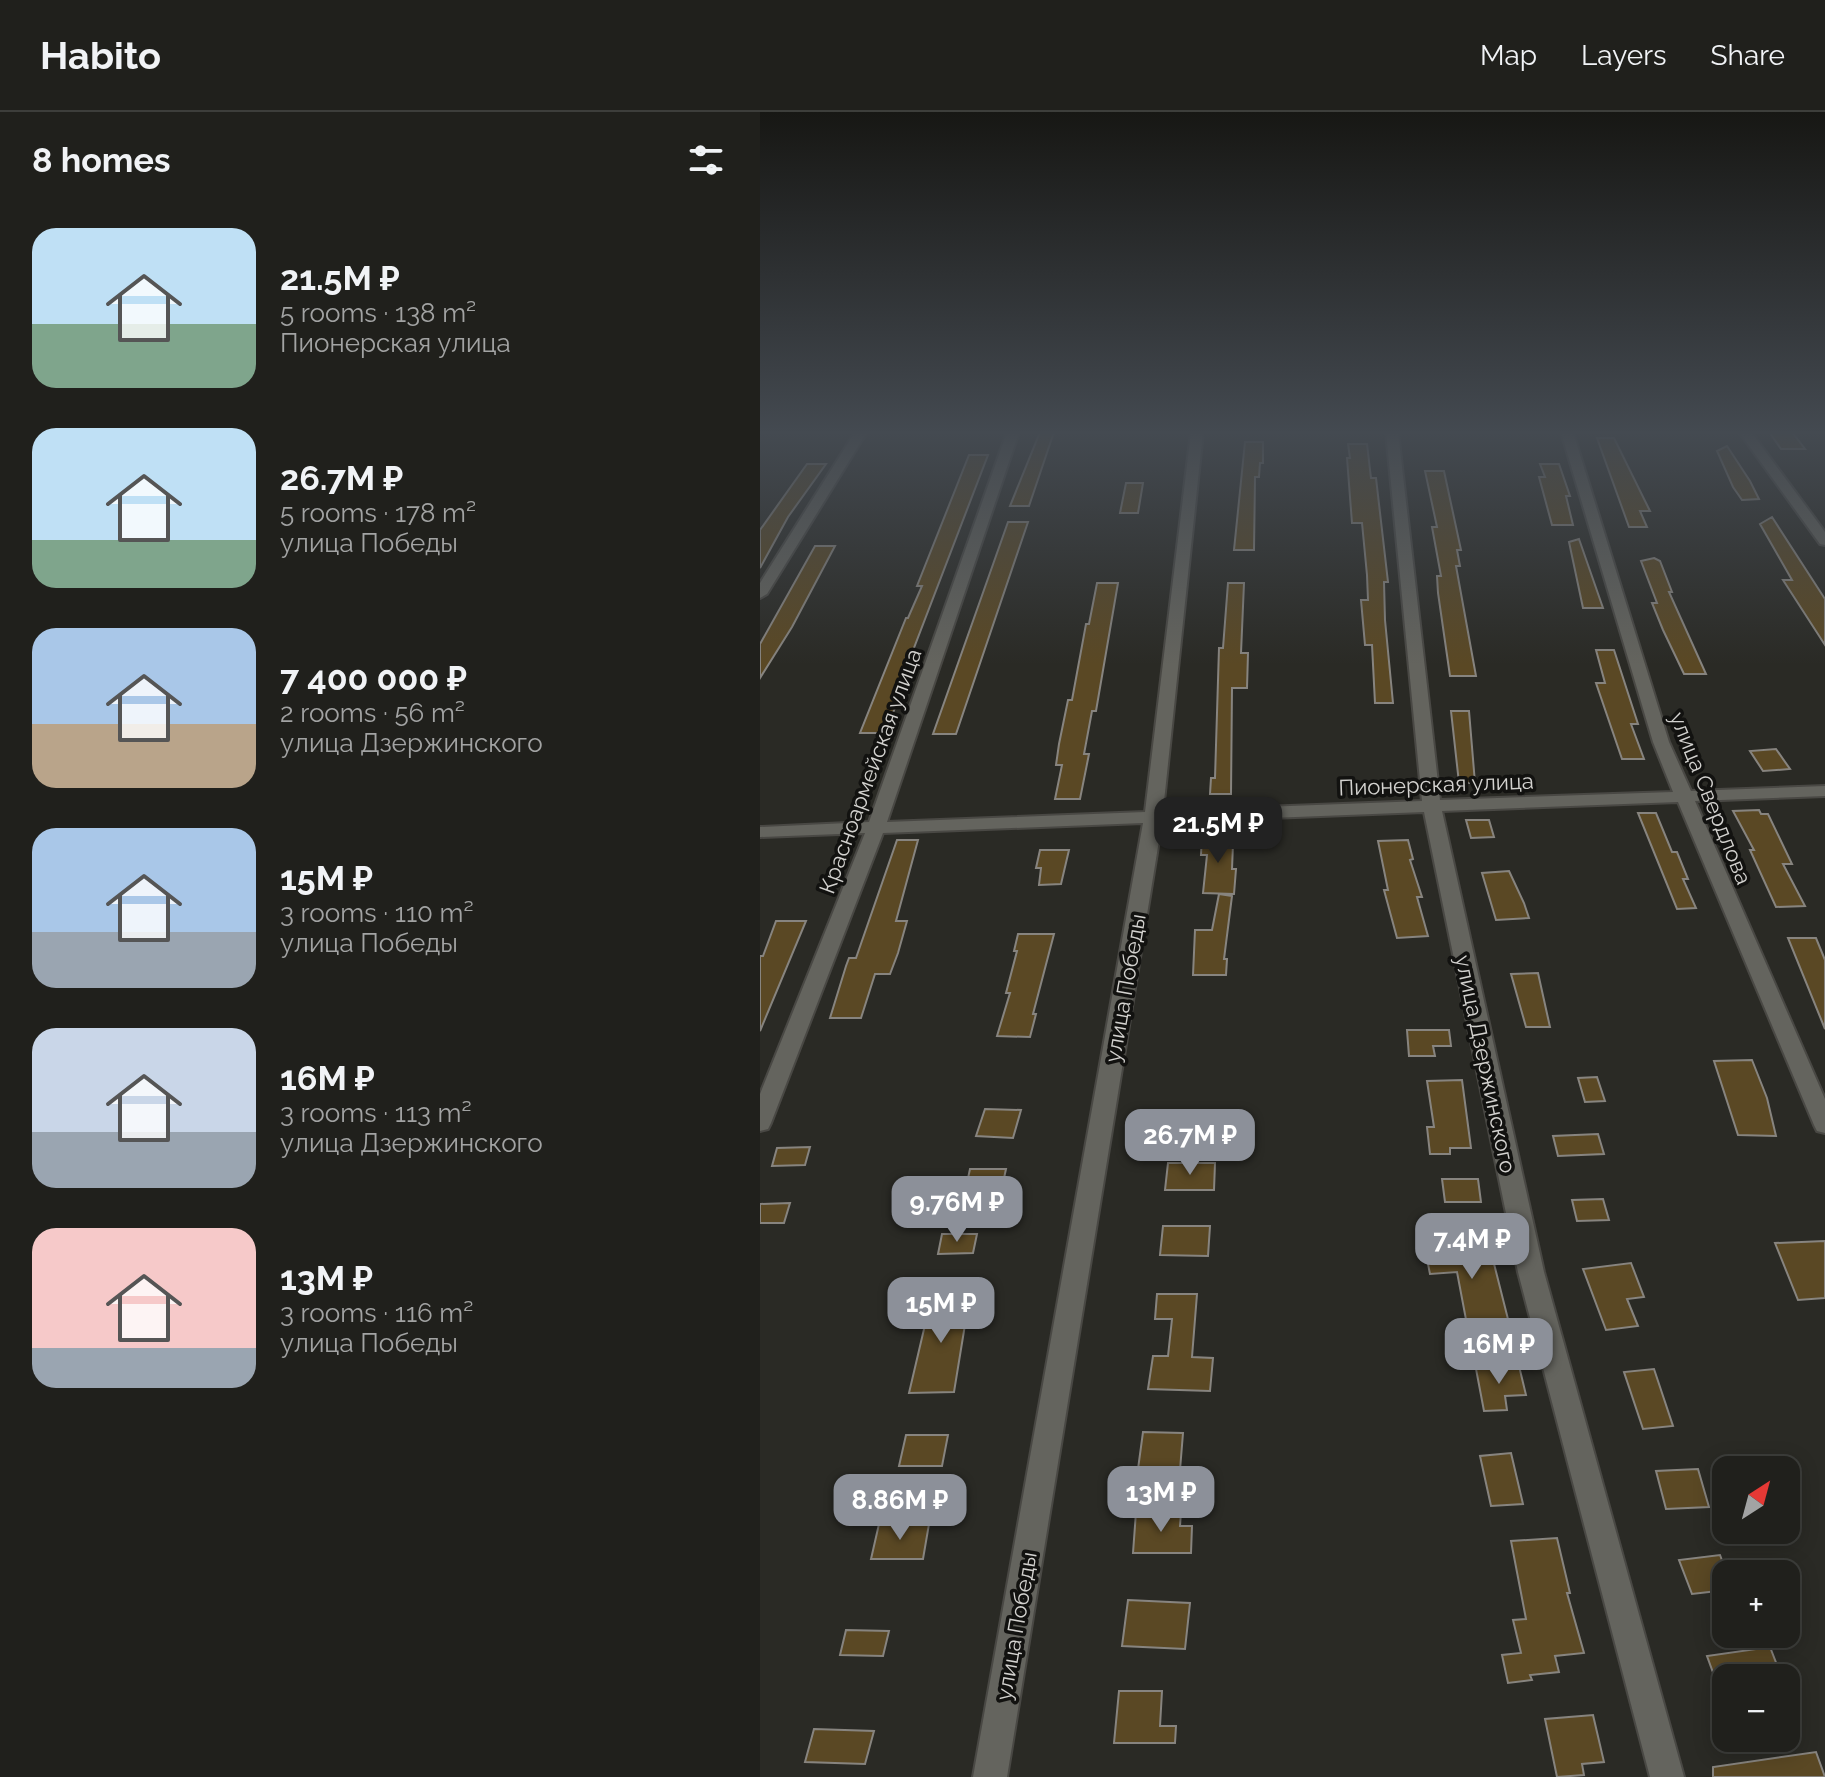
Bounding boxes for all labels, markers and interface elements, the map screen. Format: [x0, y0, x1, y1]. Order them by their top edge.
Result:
text: Habito [40, 33, 161, 78]
text: Map [1480, 39, 1537, 72]
text: Layers [1581, 39, 1667, 72]
text: Share [1711, 39, 1785, 72]
icon: filters [684, 138, 728, 182]
text: 8 homes [32, 140, 171, 180]
text: 21.5M ₽ [280, 258, 400, 298]
icon: home [96, 260, 192, 356]
text: 5 rooms · 138 m² [280, 298, 476, 328]
text: Пионерская улица [280, 328, 511, 358]
text: 26.7M ₽ [280, 458, 403, 498]
icon: home [96, 460, 192, 556]
text: 5 rooms · 178 m² [280, 498, 476, 528]
text: улица Победы [280, 528, 458, 558]
street label: Красноармейская улица [814, 645, 926, 897]
text: 7 400 000 ₽ [280, 658, 467, 698]
icon: home [96, 660, 192, 756]
text: 2 rooms · 56 m² [280, 698, 465, 728]
street label: улица Свердлова [1665, 708, 1757, 888]
text: улица Дзержинского [280, 728, 543, 758]
street label: Пионерская улица [1338, 768, 1534, 800]
pin: 21.5M ₽ [1144, 797, 1292, 865]
text: 21.5M ₽ [1172, 808, 1264, 838]
text: 15M ₽ [280, 858, 373, 898]
icon: home [96, 860, 192, 956]
text: 3 rooms · 110 m² [280, 898, 474, 928]
street label: улица Победы [1099, 912, 1151, 1064]
text: улица Победы [280, 928, 458, 958]
street label: улица Дзержинского [1450, 953, 1522, 1175]
text: 16M ₽ [280, 1058, 375, 1098]
icon: home [96, 1060, 192, 1156]
text: 3 rooms · 113 m² [280, 1098, 472, 1128]
pin: 26.7M ₽ [1116, 1109, 1264, 1177]
text: 26.7M ₽ [1143, 1120, 1237, 1150]
text: улица Дзержинского [280, 1128, 543, 1158]
pin: 9.76M ₽ [883, 1176, 1031, 1244]
text: 9.76M ₽ [910, 1187, 1004, 1217]
pin: 7.4M ₽ [1407, 1213, 1537, 1281]
text: 7.4M ₽ [1433, 1224, 1511, 1254]
text: 13M ₽ [280, 1258, 373, 1298]
icon: home [96, 1260, 192, 1356]
pin: 15M ₽ [885, 1277, 997, 1345]
text: 15M ₽ [905, 1288, 977, 1318]
text: 3 rooms · 116 m² [280, 1298, 473, 1328]
pin: 16M ₽ [1443, 1318, 1555, 1386]
text: улица Победы [280, 1328, 458, 1358]
text: 16M ₽ [1463, 1329, 1535, 1359]
north arrow [1712, 1456, 1800, 1544]
map controls [1712, 1456, 1800, 1752]
pin: 13M ₽ [1105, 1466, 1217, 1534]
pin: 8.86M ₽ [826, 1474, 974, 1542]
text: 13M ₽ [1125, 1477, 1197, 1507]
text: 8.86M ₽ [852, 1485, 948, 1515]
street label: улица Победы [990, 1550, 1042, 1702]
button: + [1712, 1560, 1800, 1648]
button: − [1712, 1664, 1800, 1752]

